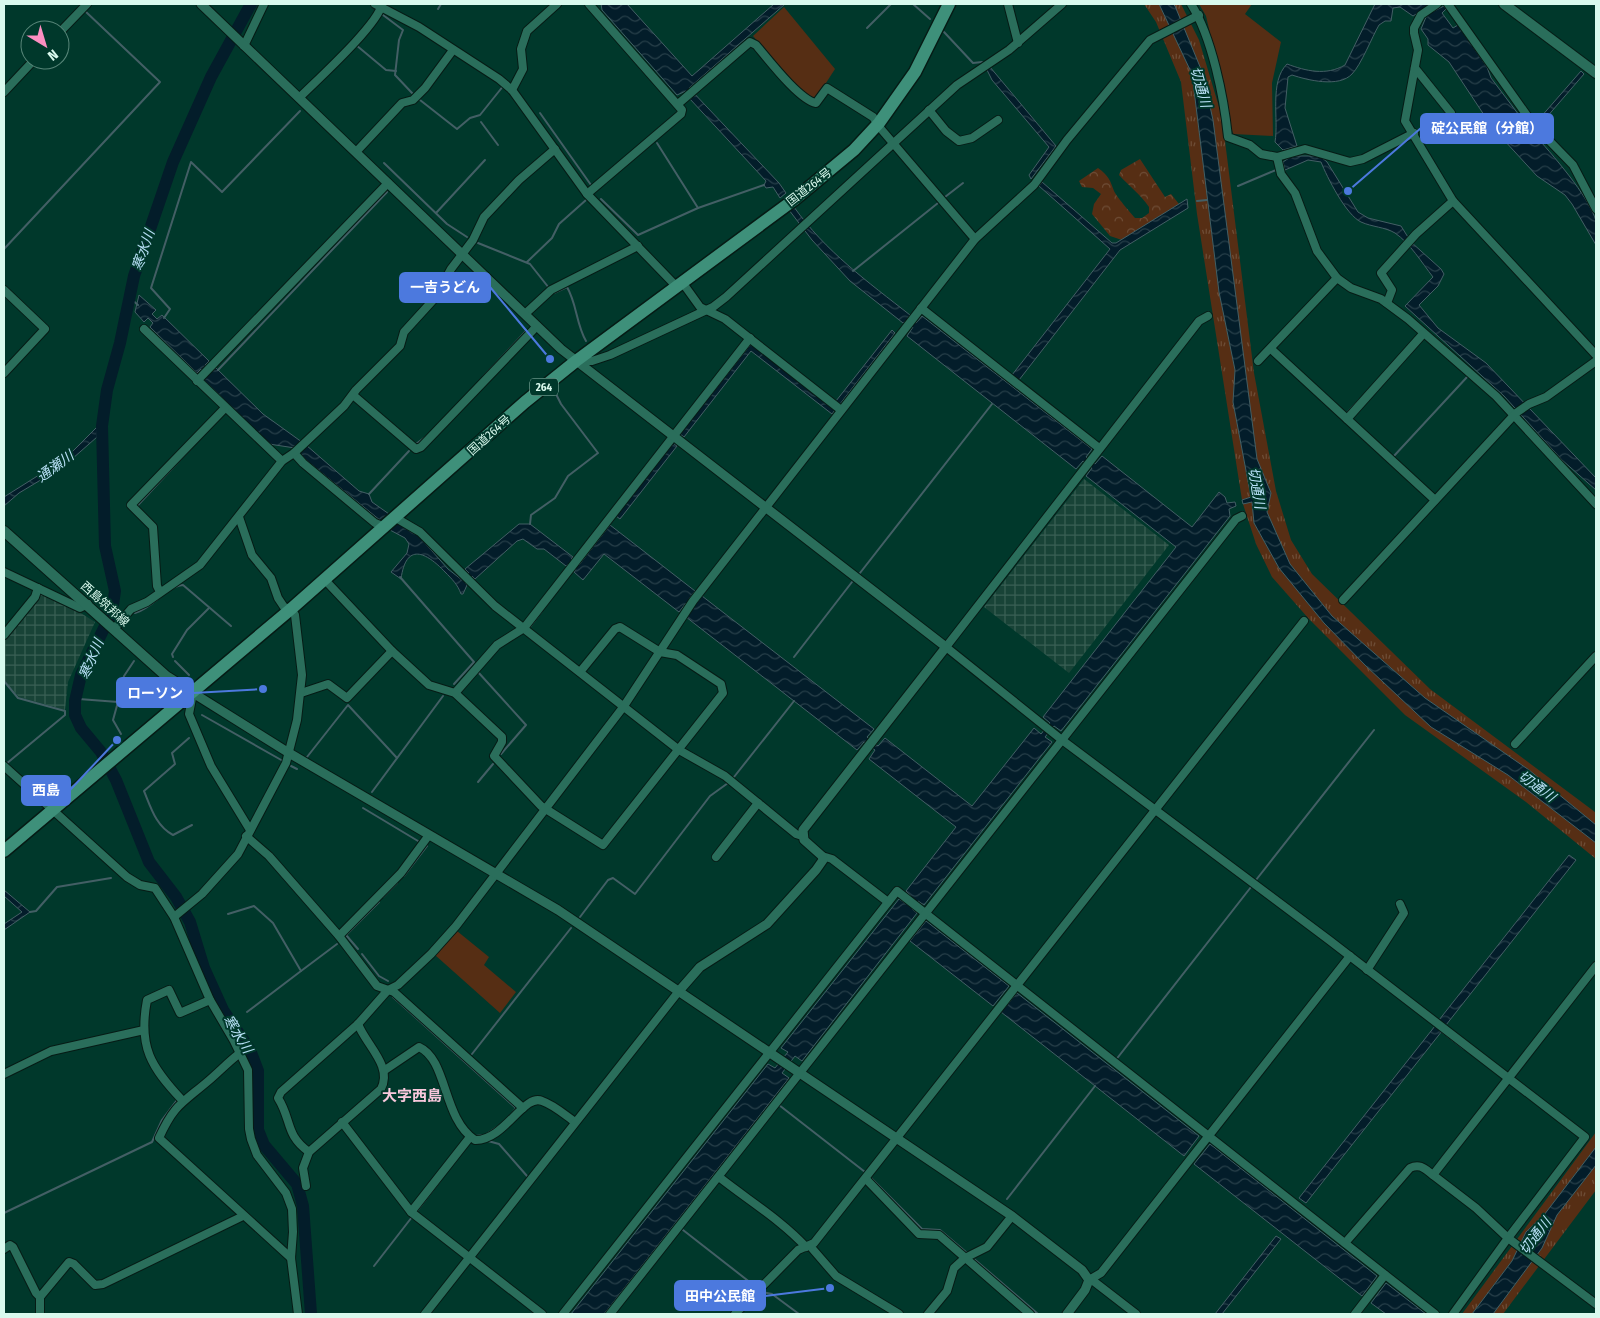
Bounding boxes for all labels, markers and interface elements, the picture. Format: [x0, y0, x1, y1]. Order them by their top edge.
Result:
north arrow [20, 20, 70, 70]
text: N [44, 46, 61, 64]
water label: 切通川 [1187, 65, 1215, 112]
callout: 碇公民館（分館） [1421, 114, 1553, 143]
text: 碇公民館（分館） [1431, 120, 1543, 137]
street label: 国道264号 [784, 165, 834, 209]
water label: 寒水川 [129, 226, 159, 273]
callout: 一吉うどん [400, 273, 490, 302]
text: 一吉うどん [410, 279, 480, 296]
road number: 264 [530, 378, 558, 396]
street label: 国道264号 [465, 412, 513, 458]
water label: 通瀬川 [33, 446, 79, 486]
water label: 切通川 [1244, 466, 1269, 512]
street label: 西島筑邦線 [78, 579, 132, 629]
water label: 寒水川 [75, 635, 108, 682]
callout: ローソン [117, 678, 193, 707]
text: ローソン [127, 685, 183, 702]
water label: 切通川 [1515, 767, 1560, 807]
callout: 西島 [22, 776, 70, 805]
text: 西島 [32, 782, 60, 799]
water label: 寒水川 [219, 1012, 257, 1058]
district label: 大字西島 [382, 1087, 442, 1105]
water label: 切通川 [1516, 1213, 1556, 1258]
callout: 田中公民館 [675, 1281, 765, 1310]
text: 田中公民館 [685, 1288, 755, 1305]

